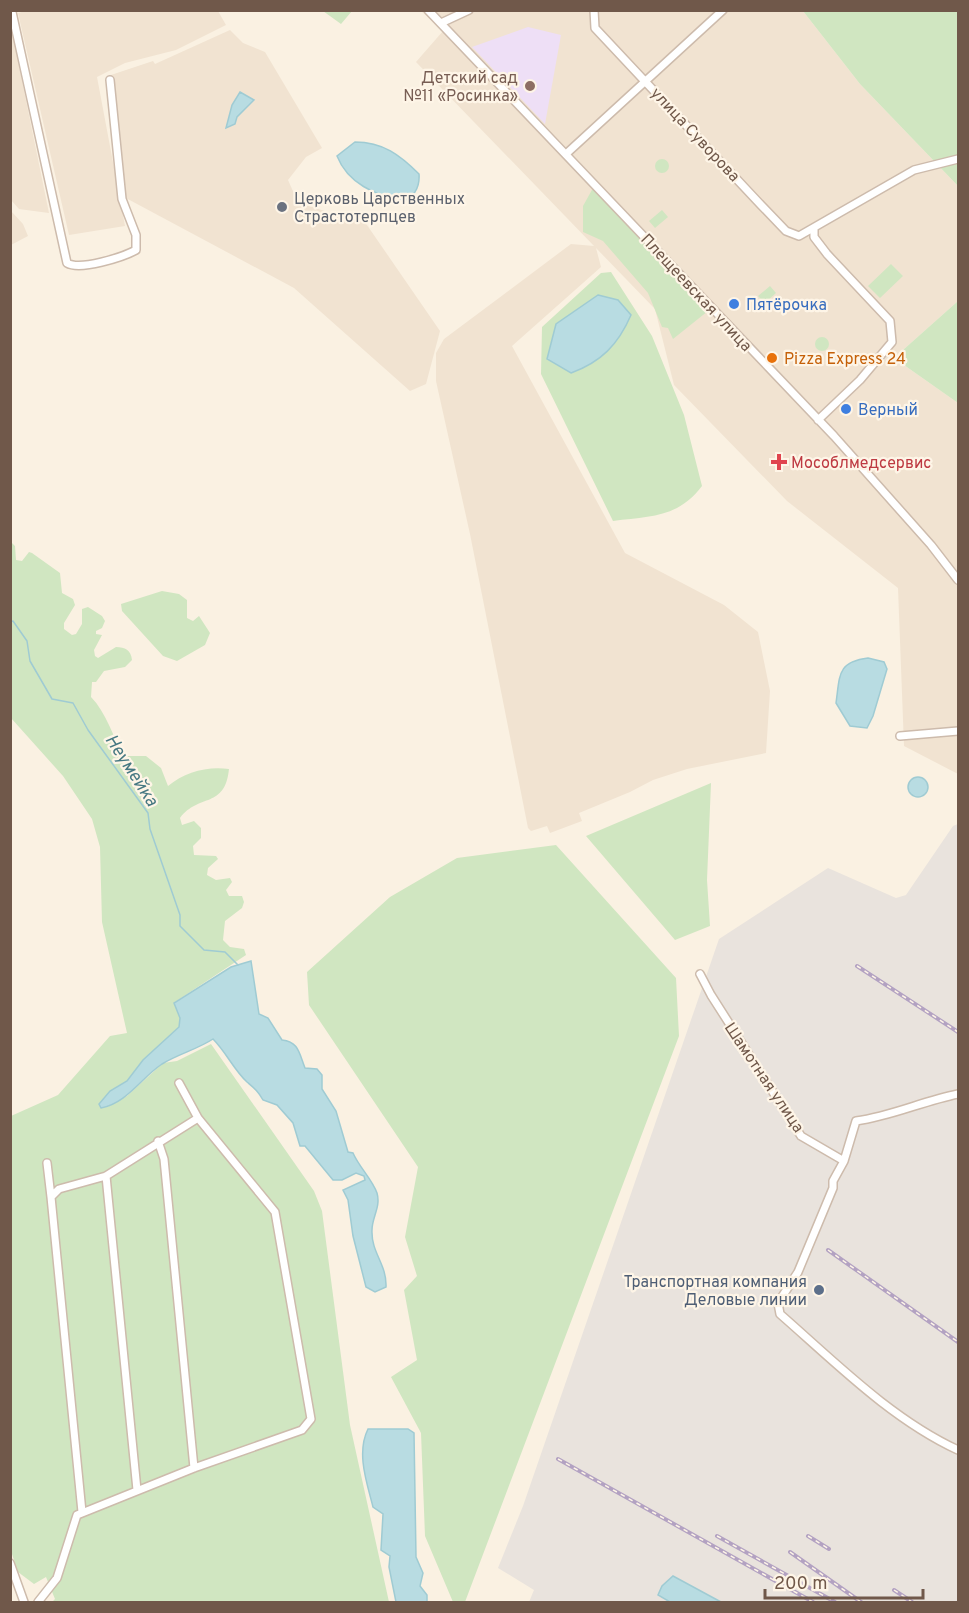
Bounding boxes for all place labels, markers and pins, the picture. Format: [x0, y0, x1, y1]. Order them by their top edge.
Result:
place label: Детский сад №11 «Росинка» [403, 69, 518, 107]
marker: Детский сад №11 «Росинка» [523, 79, 537, 93]
place label: Церковь Царственных Страстотерпцев [294, 190, 465, 228]
marker: Церковь Царственных Страстотерпцев [275, 200, 289, 214]
place label: Пятёрочка [746, 296, 827, 316]
marker: Пятёрочка [727, 297, 741, 311]
place label: Pizza Express 24 [784, 350, 906, 370]
marker: Pizza Express 24 [765, 351, 779, 365]
place label: Верный [858, 401, 918, 421]
marker: Верный [839, 402, 853, 416]
place label: Мособлмедсервис [791, 454, 931, 474]
marker: Мособлмедсервис [772, 455, 786, 469]
place label: Транспортная компания Деловые линии [624, 1273, 807, 1311]
marker: Транспортная компания Деловые линии [812, 1283, 826, 1297]

